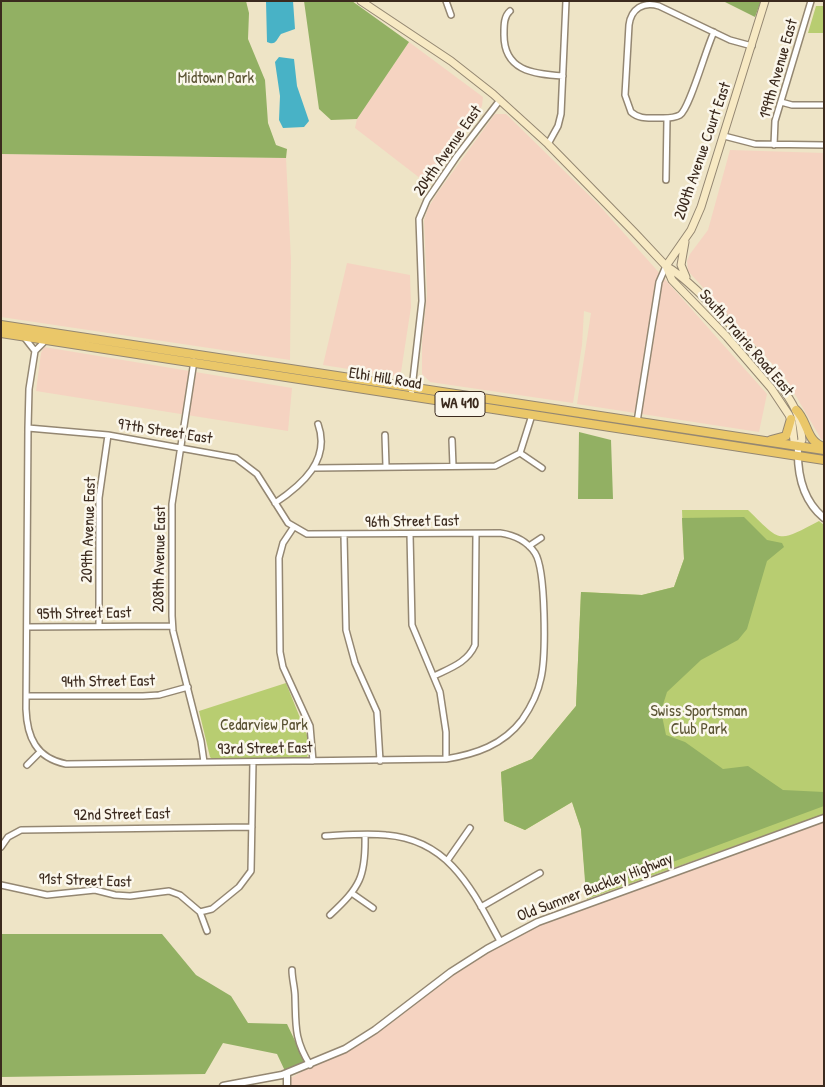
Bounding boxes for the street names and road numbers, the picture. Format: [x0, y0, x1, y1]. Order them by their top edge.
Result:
street label: 199th Avenue East [756, 17, 802, 121]
street label: 200th Avenue Court East [670, 80, 736, 222]
street label: 204th Avenue East [410, 102, 486, 200]
street label: South Prairie Road East [695, 286, 797, 400]
street label: Elhi Hill Road [347, 364, 423, 394]
road number: WA 410 [435, 392, 485, 416]
street label: 97th Street East [116, 415, 214, 449]
street label: 209th Avenue East [78, 477, 100, 583]
street label: 208th Avenue East [149, 505, 171, 613]
street label: 96th Street East [365, 512, 459, 532]
street label: 95th Street East [37, 604, 131, 624]
street label: 94th Street East [61, 672, 155, 692]
street label: 93rd Street East [217, 739, 313, 759]
street label: 92nd Street East [74, 805, 170, 825]
street label: Old Sumner Buckley Highway [515, 849, 675, 927]
street label: 91st Street East [38, 870, 132, 892]

